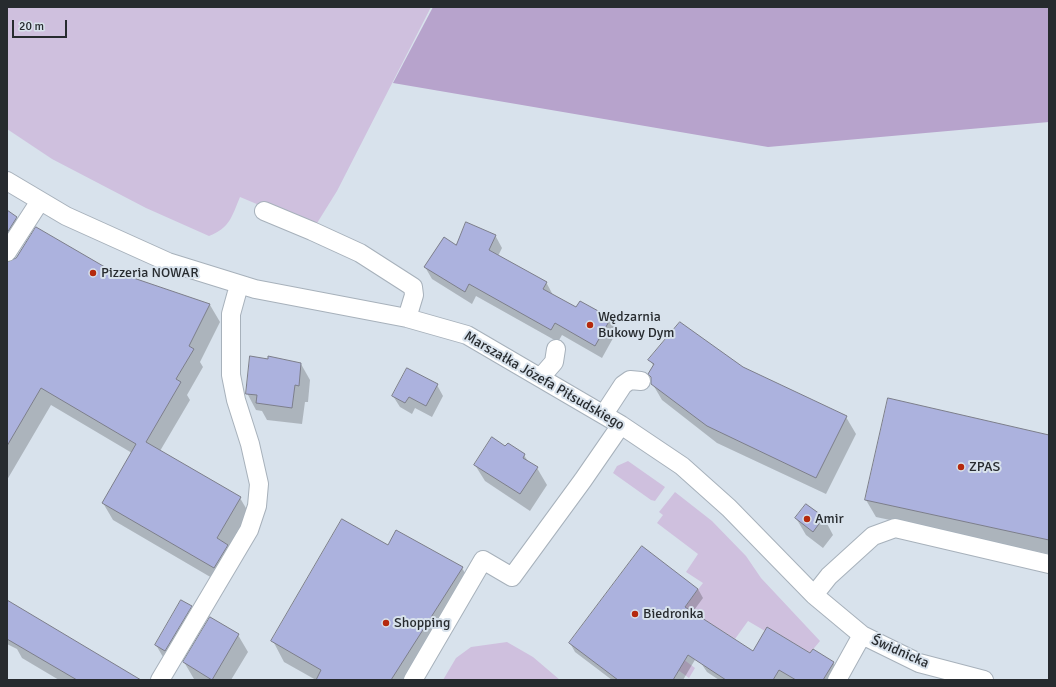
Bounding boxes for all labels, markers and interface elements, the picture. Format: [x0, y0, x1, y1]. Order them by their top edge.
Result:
scale bar [14, 12, 69, 38]
text: 20 m [19, 19, 44, 34]
place label: Pizzeria NOWAR [101, 265, 199, 281]
marker: Pizzeria NOWAR [88, 268, 98, 278]
place label: Wędzarnia Bukowy Dym [598, 309, 675, 342]
marker: Wędzarnia Bukowy Dym [585, 320, 595, 330]
street label: Marszałka Józefa Piłsudskiego [461, 328, 627, 434]
place label: ZPAS [969, 459, 1000, 475]
marker: ZPAS [956, 462, 966, 472]
place label: Amir [815, 511, 844, 527]
marker: Amir [802, 514, 812, 524]
place label: Biedronka [643, 606, 704, 622]
marker: Biedronka [630, 609, 640, 619]
place label: Shopping [394, 615, 450, 631]
marker: Shopping [381, 618, 391, 628]
street label: Świdnicka [869, 632, 931, 672]

